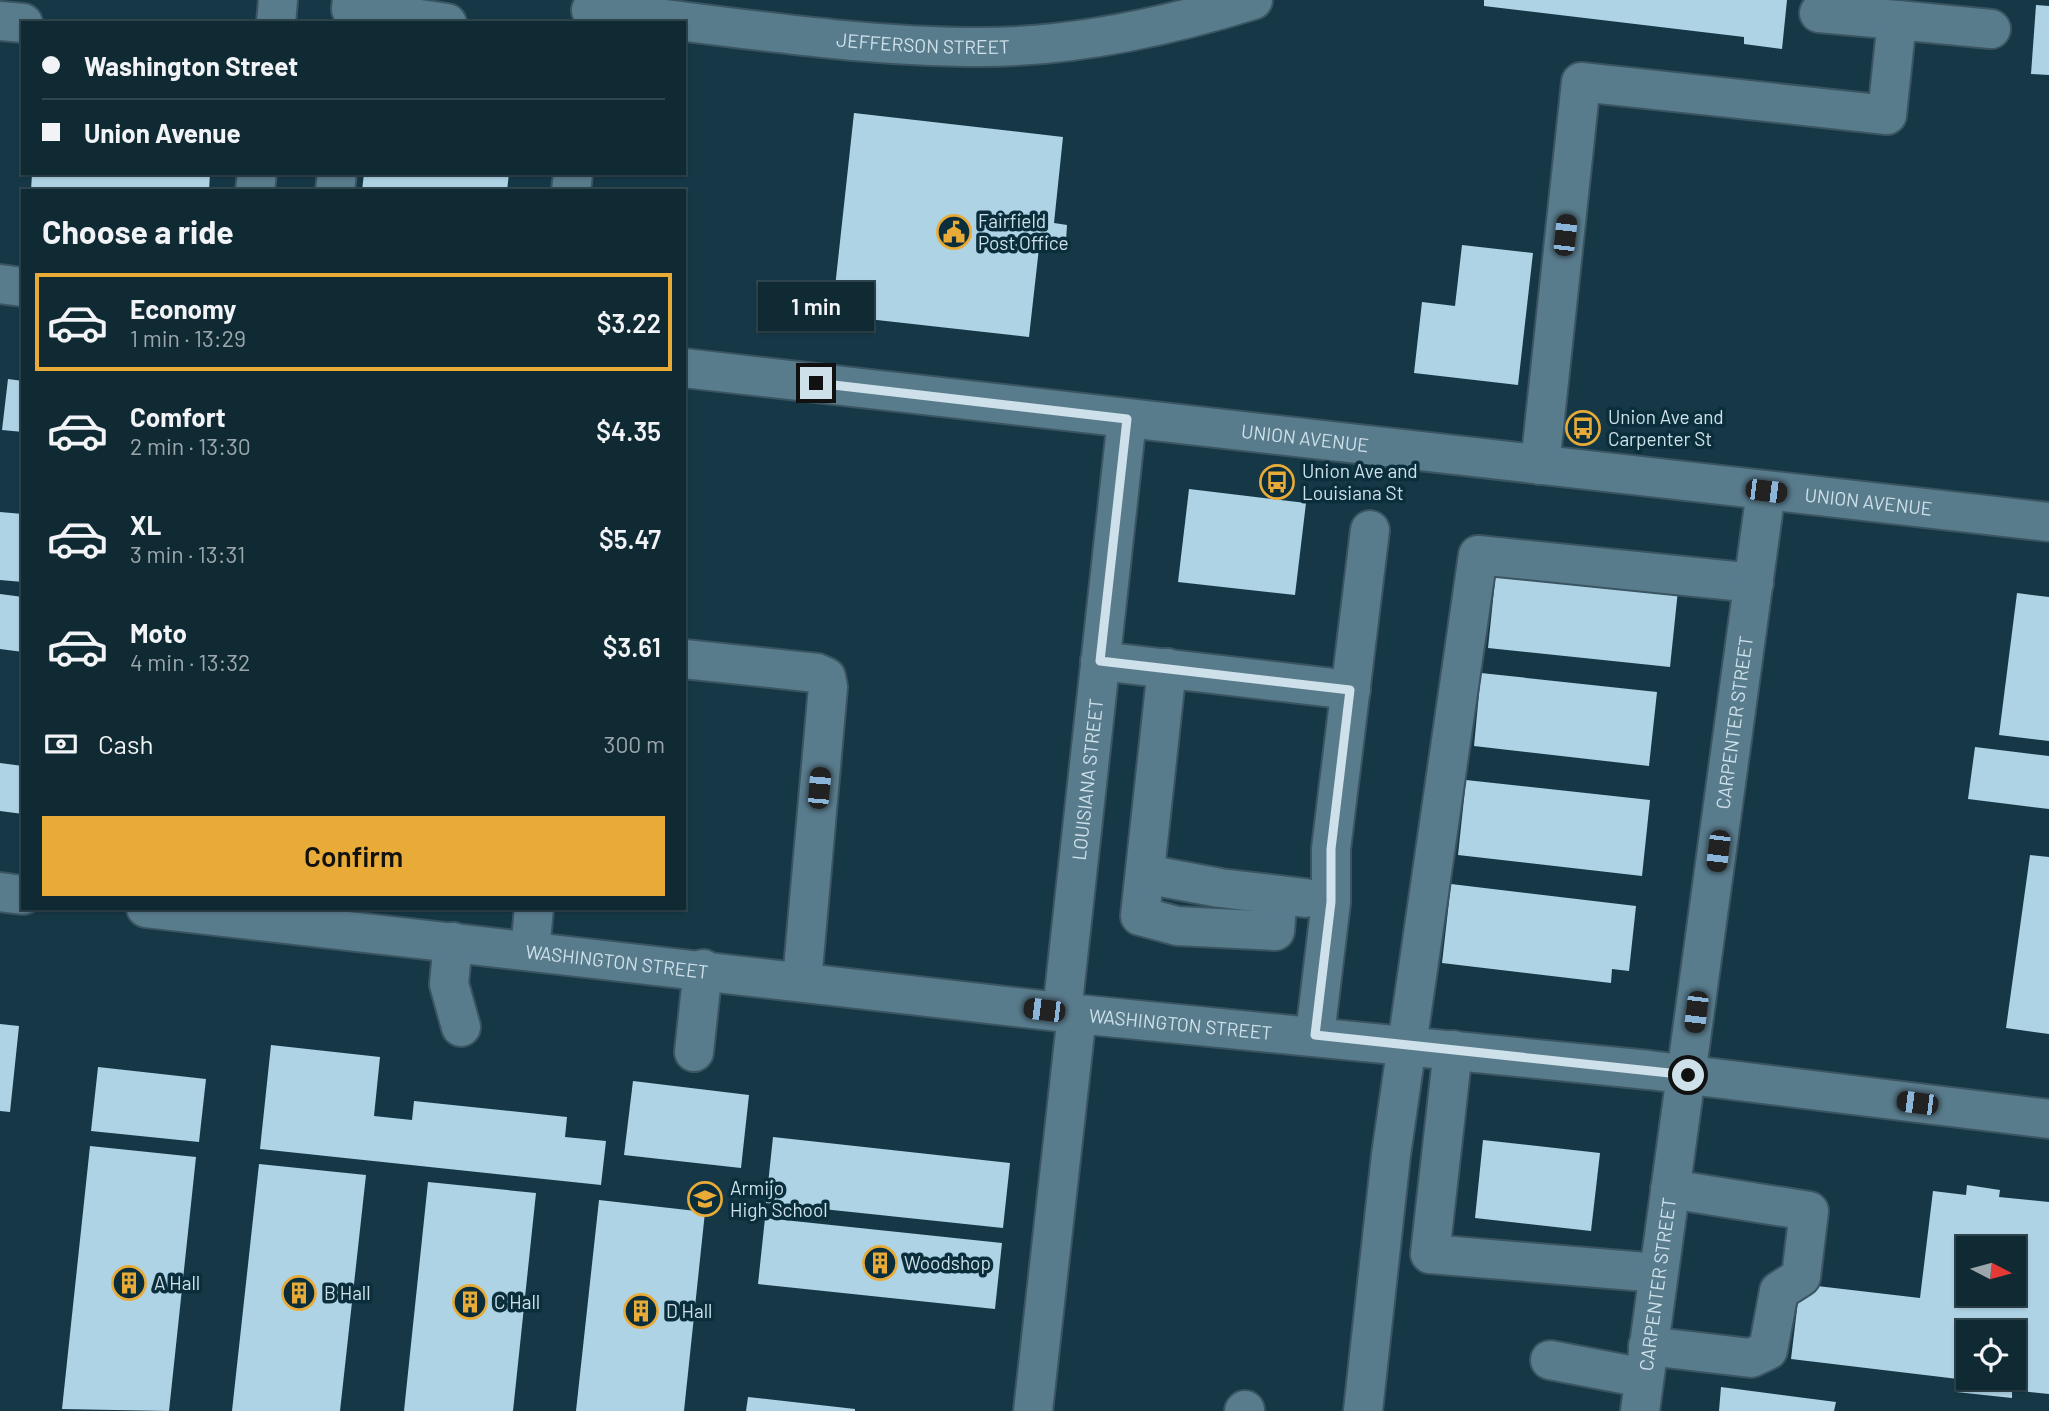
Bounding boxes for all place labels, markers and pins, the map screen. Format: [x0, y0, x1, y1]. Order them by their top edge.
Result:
place label: Fairfield Post Office [978, 209, 1069, 254]
public building icon: Fairfield Post Office [935, 213, 973, 251]
place label: Union Ave and Carpenter St [1608, 405, 1724, 450]
bus stop icon: Union Ave and Carpenter St [1564, 409, 1602, 447]
place label: Union Ave and Louisiana St [1302, 459, 1418, 504]
bus stop icon: Union Ave and Louisiana St [1258, 463, 1296, 501]
place label: Armijo High School [730, 1176, 828, 1221]
school or university icon: Armijo High School [686, 1180, 724, 1218]
building icon: Woodshop [861, 1244, 899, 1282]
place label: Woodshop [904, 1251, 991, 1274]
building icon: A Hall [110, 1264, 148, 1302]
place label: A Hall [154, 1271, 200, 1294]
building icon: B Hall [280, 1274, 318, 1312]
place label: B Hall [324, 1281, 371, 1304]
building icon: C Hall [451, 1283, 489, 1321]
place label: C Hall [494, 1290, 540, 1313]
building icon: D Hall [622, 1292, 660, 1330]
place label: D Hall [666, 1299, 712, 1322]

